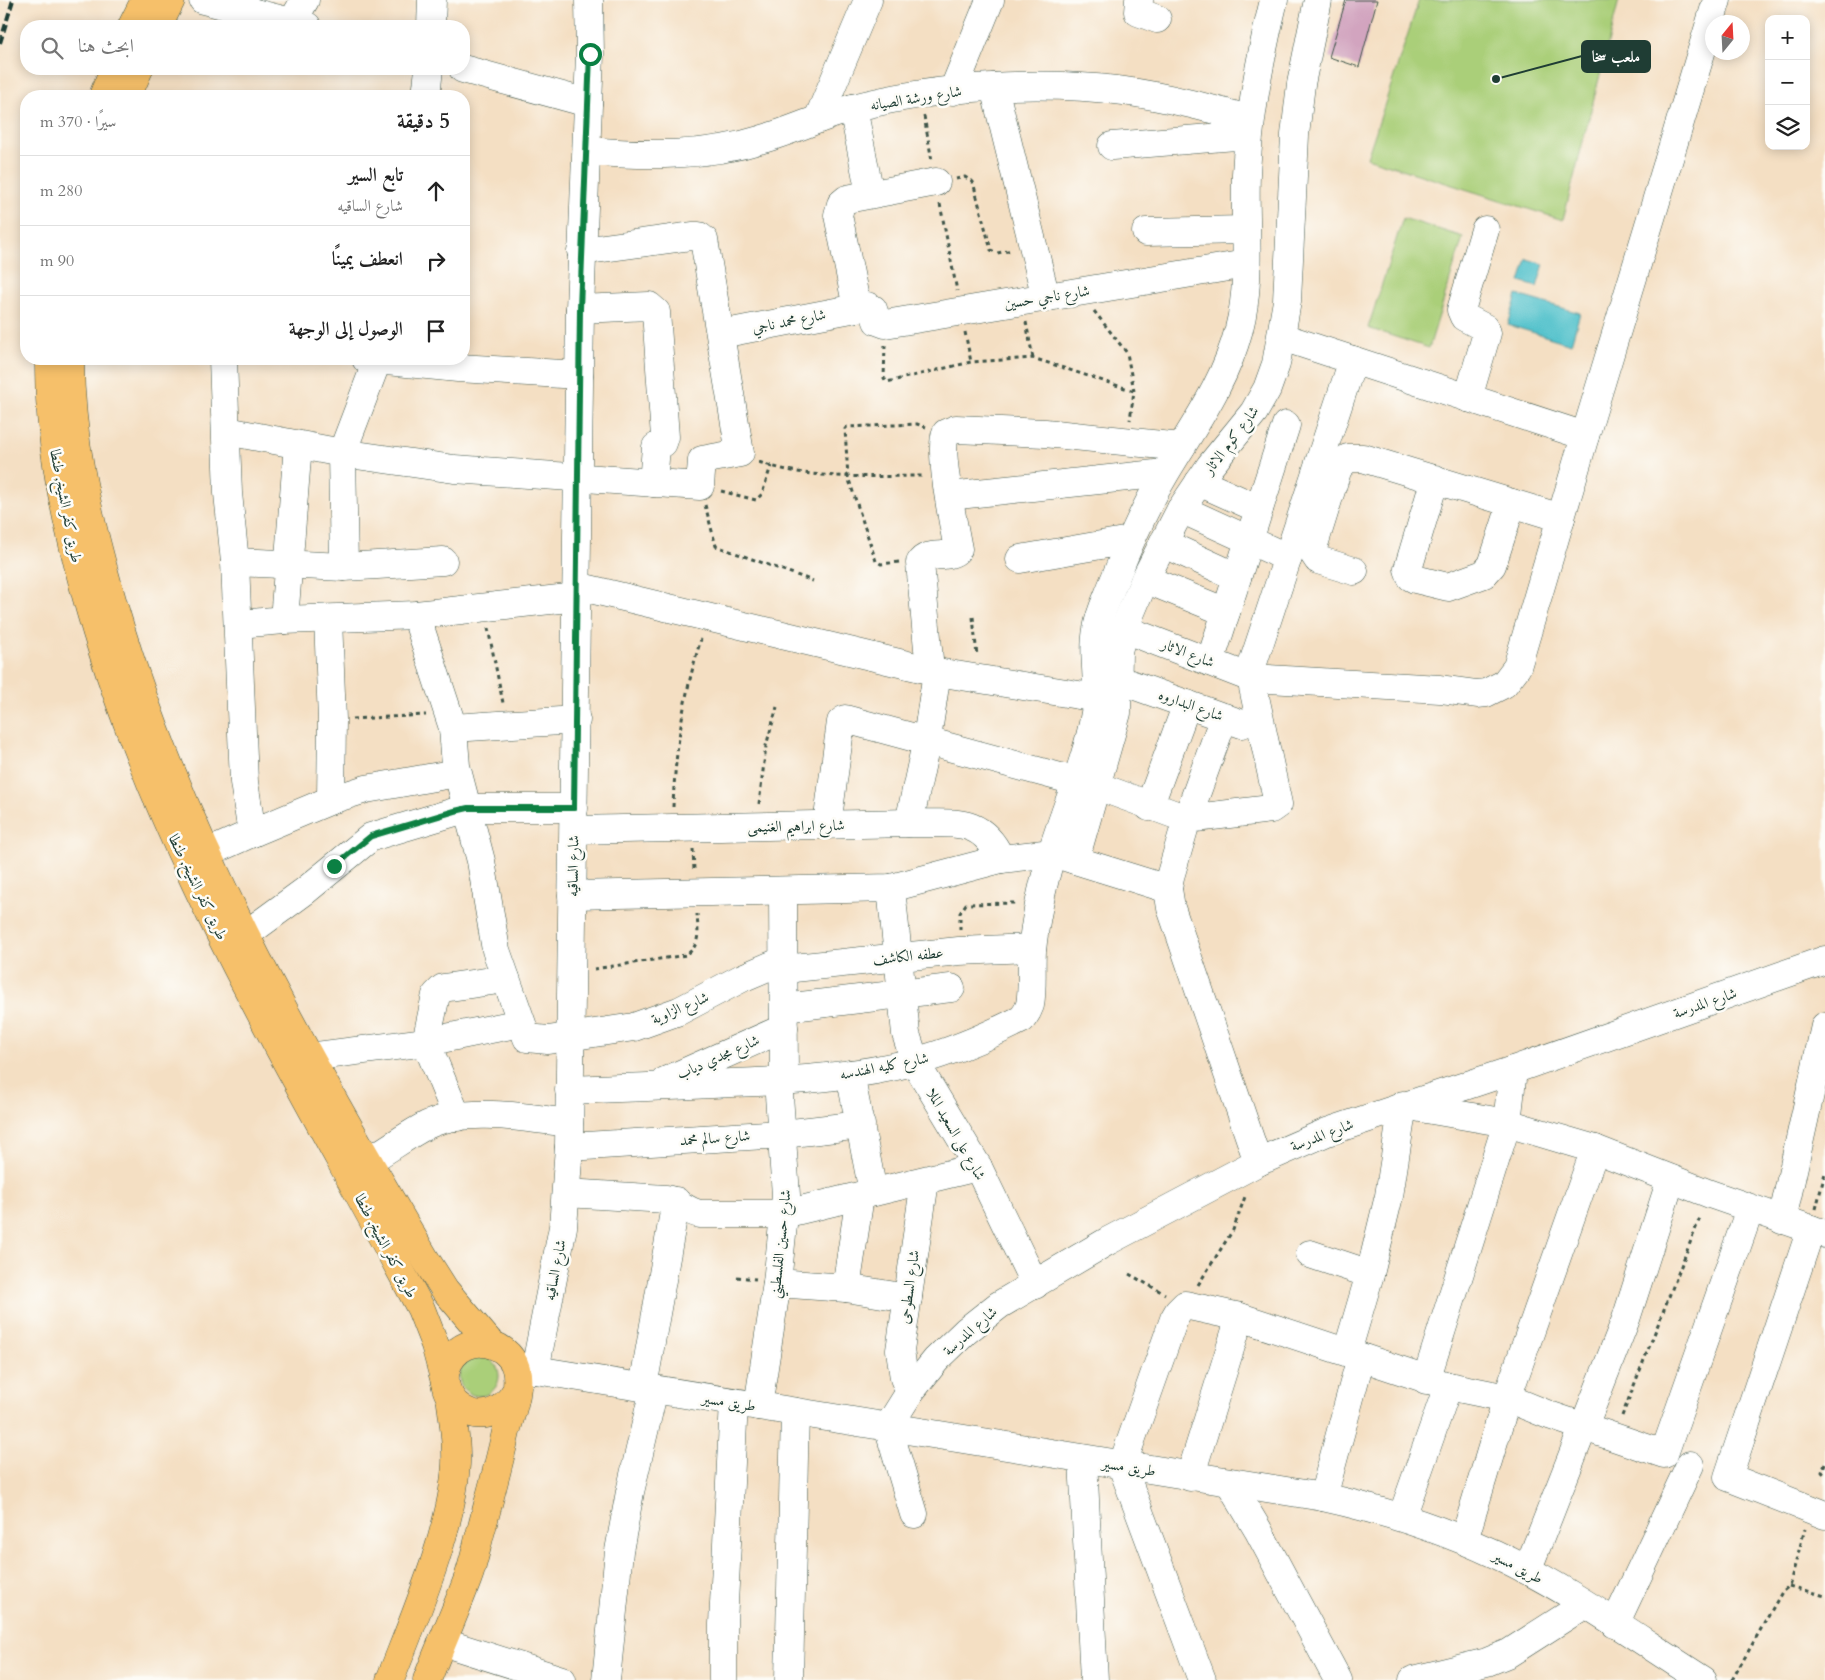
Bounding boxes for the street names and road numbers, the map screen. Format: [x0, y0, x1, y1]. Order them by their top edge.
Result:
street label: شارع ورشة الصيانه [869, 81, 964, 118]
street label: شارع ناجي حسين [1003, 280, 1092, 317]
street label: شارع محمد ناجي [750, 304, 828, 341]
street label: شارع كوم الاثار [1197, 402, 1266, 482]
street label: طريق كفر الشيخ, طنطا [41, 447, 87, 565]
street label: شارع الاثار [1156, 633, 1217, 675]
street label: شارع البداروه [1155, 684, 1226, 729]
street label: شارع ابراهيم الغنيمى [747, 815, 845, 842]
street label: طريق كفر الشيخ, طنطا [160, 831, 232, 945]
street label: شارع الساقيه [562, 835, 587, 897]
street label: عطفه الكاشف [872, 942, 944, 970]
street label: شارع المدرسة [1671, 983, 1740, 1026]
street label: شارع الزاوية [648, 987, 713, 1032]
street label: شارع مجدي دياب [673, 1030, 764, 1087]
street label: شارع كليه الهندسه [838, 1048, 931, 1087]
street label: شارع على السعيد الملا [919, 1084, 991, 1185]
street label: شارع المدرسة [1288, 1114, 1357, 1159]
street label: شارع سالم محمد [679, 1126, 751, 1153]
street label: شارع حسين الفلسطيني [764, 1188, 800, 1300]
street label: طريق كفر الشيخ, طنطا [347, 1190, 422, 1304]
street label: شارع الساقيه [539, 1238, 574, 1303]
street label: شارع السطوحى [894, 1249, 927, 1326]
street label: شارع المدرسة [939, 1302, 1003, 1362]
street label: طريق مسير [699, 1388, 757, 1416]
street label: طريق مسير [1099, 1453, 1157, 1481]
street label: طريق مسير [1488, 1545, 1547, 1589]

